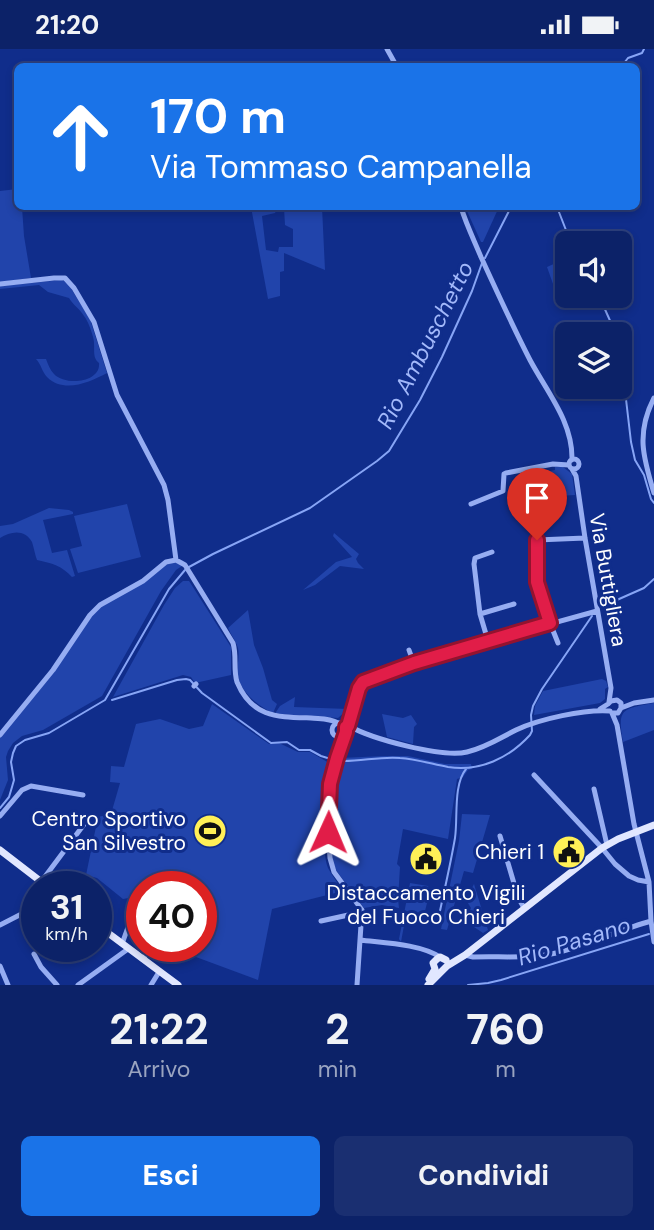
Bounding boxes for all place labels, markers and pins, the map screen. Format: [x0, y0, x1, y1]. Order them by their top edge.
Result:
pin [507, 468, 567, 540]
place label: Centro Sportivo San Silvestro [32, 805, 186, 857]
sports icon: Centro Sportivo San Silvestro [191, 812, 229, 850]
public building icon: Chieri 1 [550, 833, 588, 871]
place label: Chieri 1 [475, 838, 544, 866]
public building icon: Distaccamento Vigili del Fuoco Chieri [407, 840, 445, 878]
place label: Distaccamento Vigili del Fuoco Chieri [327, 879, 525, 931]

